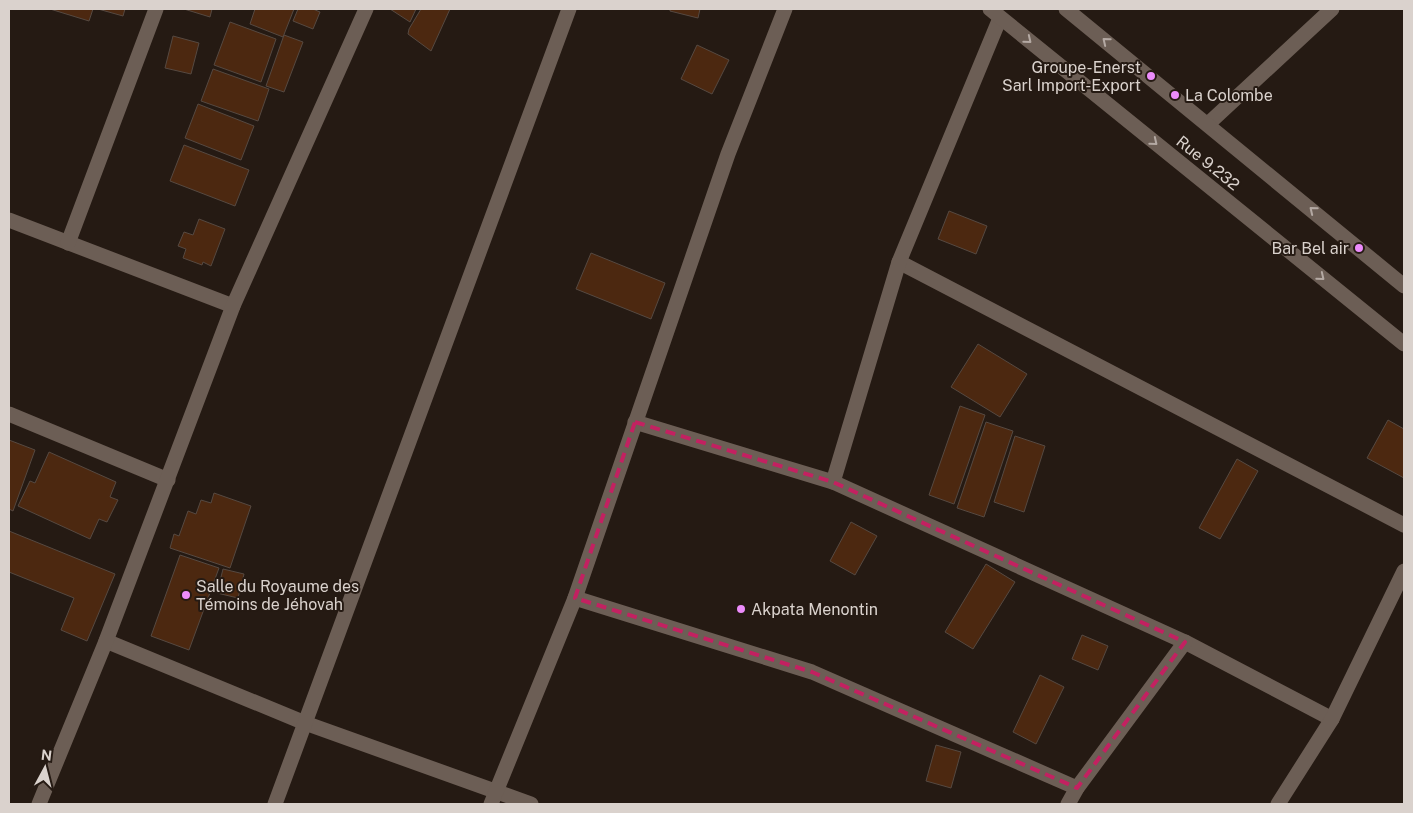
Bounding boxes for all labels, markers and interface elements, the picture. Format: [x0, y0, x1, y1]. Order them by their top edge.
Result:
one-way arrow [1022, 34, 1031, 43]
one-way arrow [1103, 38, 1112, 46]
place label: Groupe-Enerst Sarl Import-Export [1002, 58, 1141, 95]
marker: Groupe-Enerst Sarl Import-Export [1145, 70, 1157, 82]
place label: La Colombe [1185, 86, 1273, 105]
marker: La Colombe [1169, 89, 1181, 101]
street label: Rue 9.232 [1173, 132, 1243, 194]
one-way arrow [1148, 137, 1157, 145]
one-way arrow [1309, 207, 1318, 216]
place label: Bar Bel air [1272, 239, 1349, 258]
marker: Bar Bel air [1353, 242, 1365, 254]
one-way arrow [1315, 272, 1324, 280]
place label: Salle du Royaume des Témoins de Jéhovah [196, 577, 359, 614]
marker: Salle du Royaume des Témoins de Jéhovah [180, 589, 192, 601]
place label: Akpata Menontin [751, 600, 878, 619]
marker: Akpata Menontin [735, 603, 747, 615]
north arrow [20, 743, 70, 793]
text: N [40, 746, 53, 764]

